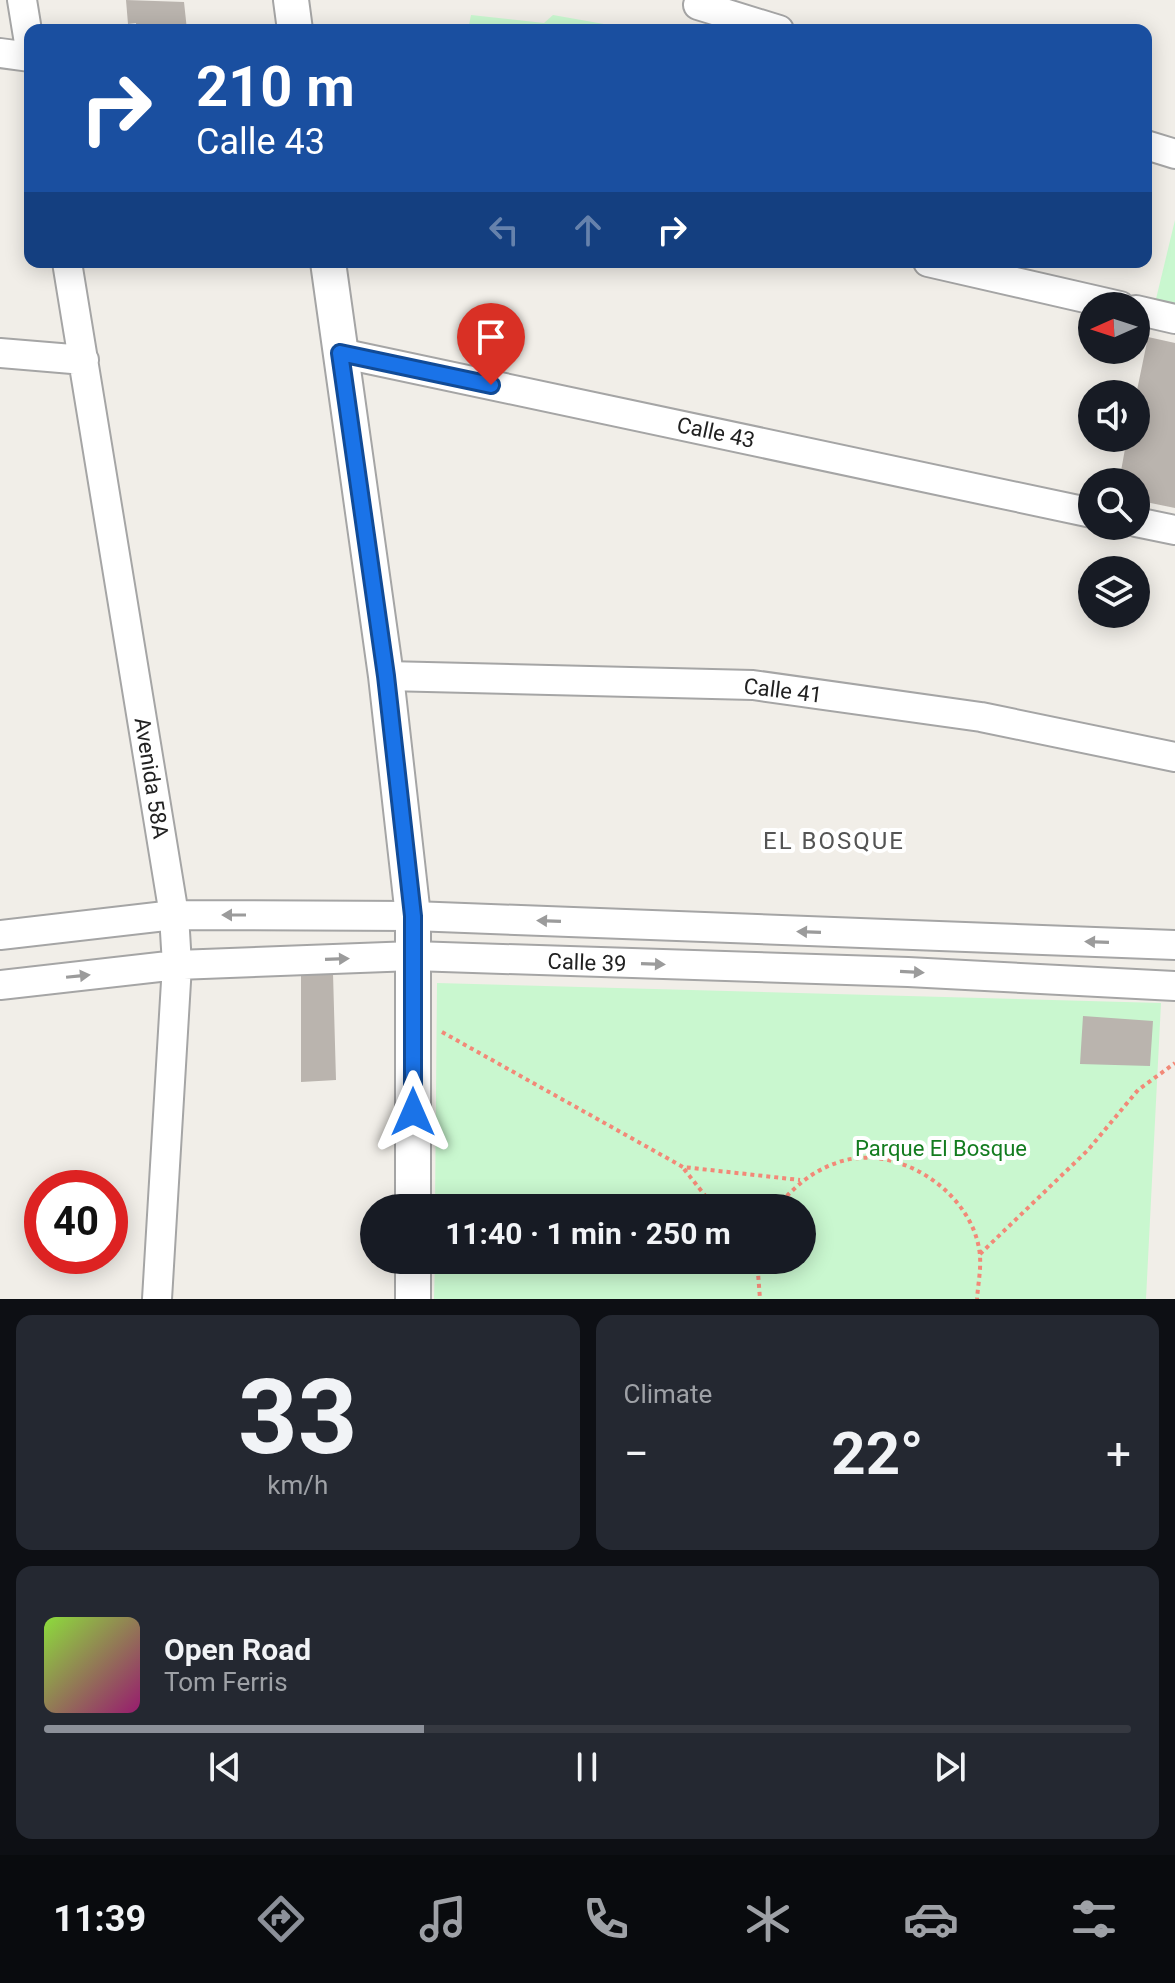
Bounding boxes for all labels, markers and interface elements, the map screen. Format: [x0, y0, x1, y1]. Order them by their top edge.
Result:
text: 210 m [196, 54, 355, 120]
icon: right [64, 56, 168, 160]
text: Calle 43 [196, 121, 325, 163]
icon: left [482, 208, 526, 252]
icon: ahead [566, 208, 610, 252]
icon: right [650, 208, 694, 252]
north arrow [1078, 292, 1150, 364]
map controls [1078, 292, 1150, 628]
pin [457, 303, 525, 385]
icon: arrive [469, 315, 513, 359]
button: sound [1078, 380, 1150, 452]
street label: Calle 43 [675, 412, 757, 453]
button: search [1078, 468, 1150, 540]
button: layers [1078, 556, 1150, 628]
street label: Calle 41 [742, 673, 824, 708]
street label: Avenida 58A [130, 716, 174, 841]
district label: EL BOSQUE [763, 827, 905, 855]
one-way arrow [221, 909, 246, 921]
one-way arrow [536, 915, 561, 928]
one-way arrow [796, 925, 821, 938]
one-way arrow [1084, 936, 1109, 948]
street label: Calle 39 [547, 949, 627, 976]
one-way arrow [325, 953, 350, 966]
one-way arrow [641, 957, 666, 970]
one-way arrow [900, 966, 925, 979]
one-way arrow [65, 970, 90, 983]
position arrow [371, 1070, 455, 1154]
park label: Parque El Bosque [855, 1136, 1027, 1161]
speed limit sign: 40 [24, 1170, 128, 1274]
text: 11:40 · 1 min · 250 m [445, 1216, 731, 1251]
text: 33 [238, 1357, 357, 1478]
text: Climate [624, 1379, 712, 1409]
text: 22° [831, 1418, 923, 1489]
text: − [624, 1428, 649, 1480]
text: + [1106, 1428, 1131, 1480]
text: km/h [267, 1470, 328, 1500]
text: Open Road [164, 1632, 311, 1667]
text: Tom Ferris [164, 1667, 288, 1697]
icon: previous [203, 1745, 247, 1789]
icon: pause [565, 1745, 609, 1789]
icon: next [928, 1745, 972, 1789]
icon: directions [253, 1891, 309, 1947]
icon: music [415, 1891, 471, 1947]
icon: phone [578, 1891, 634, 1947]
icon: climate [740, 1891, 796, 1947]
icon: car [903, 1891, 959, 1947]
icon: filters [1066, 1891, 1122, 1947]
text: 11:39 [53, 1898, 146, 1940]

